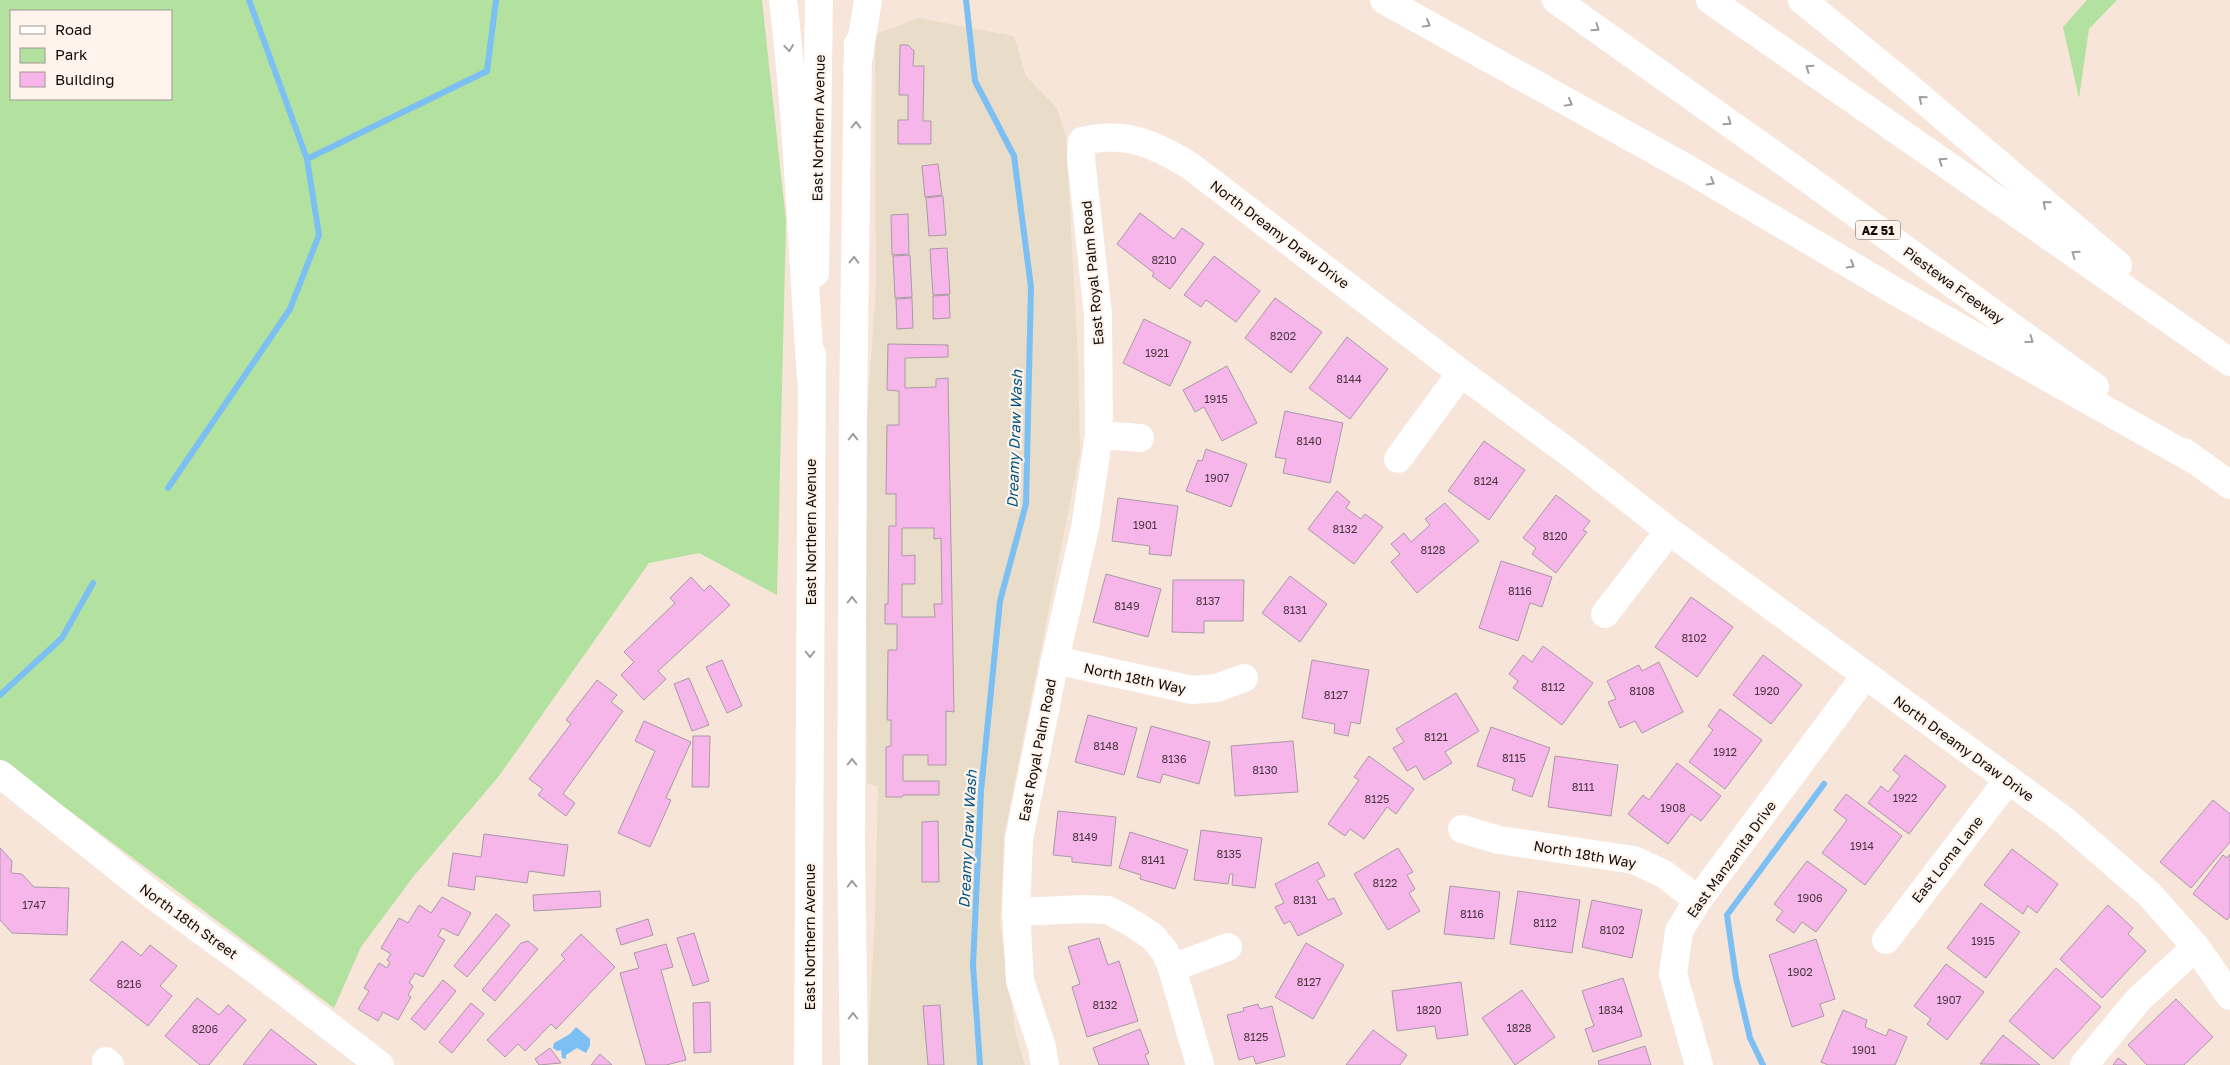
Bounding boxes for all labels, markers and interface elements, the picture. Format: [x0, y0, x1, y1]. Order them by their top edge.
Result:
legend [10, 10, 172, 100]
one-way arrow [1422, 17, 1431, 27]
text: Road [55, 20, 92, 38]
one-way arrow [1590, 22, 1599, 31]
text: Park [55, 45, 88, 63]
one-way arrow [783, 45, 794, 53]
street label: East Northern Avenue [808, 54, 828, 202]
one-way arrow [1805, 65, 1814, 74]
text: Building [55, 70, 115, 88]
one-way arrow [1919, 95, 1928, 104]
one-way arrow [1564, 97, 1573, 107]
one-way arrow [1722, 116, 1732, 125]
one-way arrow [851, 121, 861, 129]
one-way arrow [1938, 158, 1948, 167]
street label: North Dreamy Draw Drive [1207, 176, 1353, 292]
one-way arrow [1705, 176, 1714, 186]
street label: East Royal Palm Road [1077, 200, 1107, 346]
one-way arrow [2043, 201, 2052, 210]
road number: AZ 51 [1856, 220, 1900, 240]
street label: Piestewa Freeway [1900, 243, 2008, 327]
one-way arrow [2071, 251, 2081, 260]
house number: 8210 [1151, 253, 1177, 266]
one-way arrow [849, 256, 860, 264]
one-way arrow [1845, 259, 1854, 269]
house number: 8202 [1270, 329, 1296, 342]
one-way arrow [2024, 334, 2034, 343]
house number: 1921 [1145, 346, 1169, 359]
water label: Dreamy Draw Wash [1003, 369, 1026, 509]
house number: 8144 [1336, 372, 1362, 385]
house number: 1915 [1204, 392, 1228, 405]
one-way arrow [848, 433, 858, 440]
house number: 8140 [1296, 434, 1322, 447]
street label: East Northern Avenue [802, 459, 819, 605]
house number: 1907 [1205, 471, 1229, 484]
house number: 8124 [1473, 474, 1499, 487]
house number: 1901 [1133, 518, 1157, 531]
house number: 8132 [1333, 522, 1357, 535]
house number: 8120 [1542, 529, 1568, 542]
house number: 8128 [1420, 543, 1446, 556]
house number: 8116 [1508, 584, 1532, 597]
house number: 8137 [1196, 594, 1220, 607]
one-way arrow [847, 595, 857, 603]
house number: 8149 [1114, 599, 1140, 612]
house number: 8131 [1283, 603, 1307, 616]
house number: 8102 [1681, 631, 1707, 644]
one-way arrow [805, 651, 815, 659]
street label: North 18th Way [1082, 659, 1188, 697]
street label: East Royal Palm Road [1015, 677, 1059, 823]
house number: 8112 [1541, 680, 1565, 693]
house number: 8108 [1629, 684, 1655, 697]
house number: 1920 [1754, 684, 1780, 697]
house number: 8127 [1324, 688, 1348, 701]
street label: North Dreamy Draw Drive [1890, 691, 2038, 805]
house number: 8121 [1424, 730, 1448, 743]
house number: 8148 [1093, 739, 1119, 752]
house number: 1912 [1713, 745, 1737, 758]
house number: 8115 [1502, 751, 1526, 764]
house number: 8136 [1161, 752, 1187, 765]
one-way arrow [847, 758, 857, 766]
house number: 8130 [1252, 763, 1278, 776]
water label: Dreamy Draw Wash [954, 769, 981, 909]
house number: 8111 [1572, 780, 1594, 793]
house number: 1922 [1893, 791, 1917, 804]
house number: 8125 [1365, 792, 1389, 805]
street label: East Manzanita Drive [1683, 797, 1779, 921]
house number: 1908 [1660, 801, 1686, 814]
street label: East Loma Lane [1908, 812, 1986, 906]
house number: 8149 [1072, 830, 1098, 843]
street label: North 18th Way [1532, 837, 1638, 871]
house number: 1914 [1850, 839, 1874, 852]
house number: 8135 [1217, 847, 1241, 860]
house number: 8141 [1141, 853, 1165, 866]
street label: East Northern Avenue [801, 864, 818, 1010]
house number: 8122 [1373, 876, 1397, 889]
street label: North 18th Street [137, 880, 241, 962]
one-way arrow [847, 880, 857, 888]
house number: 1906 [1797, 891, 1823, 904]
house number: 8131 [1293, 893, 1317, 906]
house number: 1747 [22, 898, 46, 911]
house number: 8116 [1460, 907, 1484, 920]
house number: 8112 [1533, 916, 1557, 929]
house number: 8102 [1599, 923, 1625, 936]
house number: 1915 [1971, 934, 1995, 947]
house number: 1902 [1787, 965, 1813, 978]
house number: 8127 [1297, 975, 1321, 988]
house number: 8216 [116, 977, 142, 990]
house number: 1907 [1937, 993, 1961, 1006]
house number: 8132 [1093, 998, 1117, 1011]
house number: 1820 [1416, 1003, 1442, 1016]
house number: 1834 [1598, 1003, 1624, 1016]
one-way arrow [848, 1012, 858, 1020]
house number: 1828 [1506, 1021, 1532, 1034]
house number: 8206 [192, 1022, 219, 1035]
house number: 8125 [1244, 1030, 1268, 1043]
house number: 1901 [1852, 1043, 1876, 1056]

